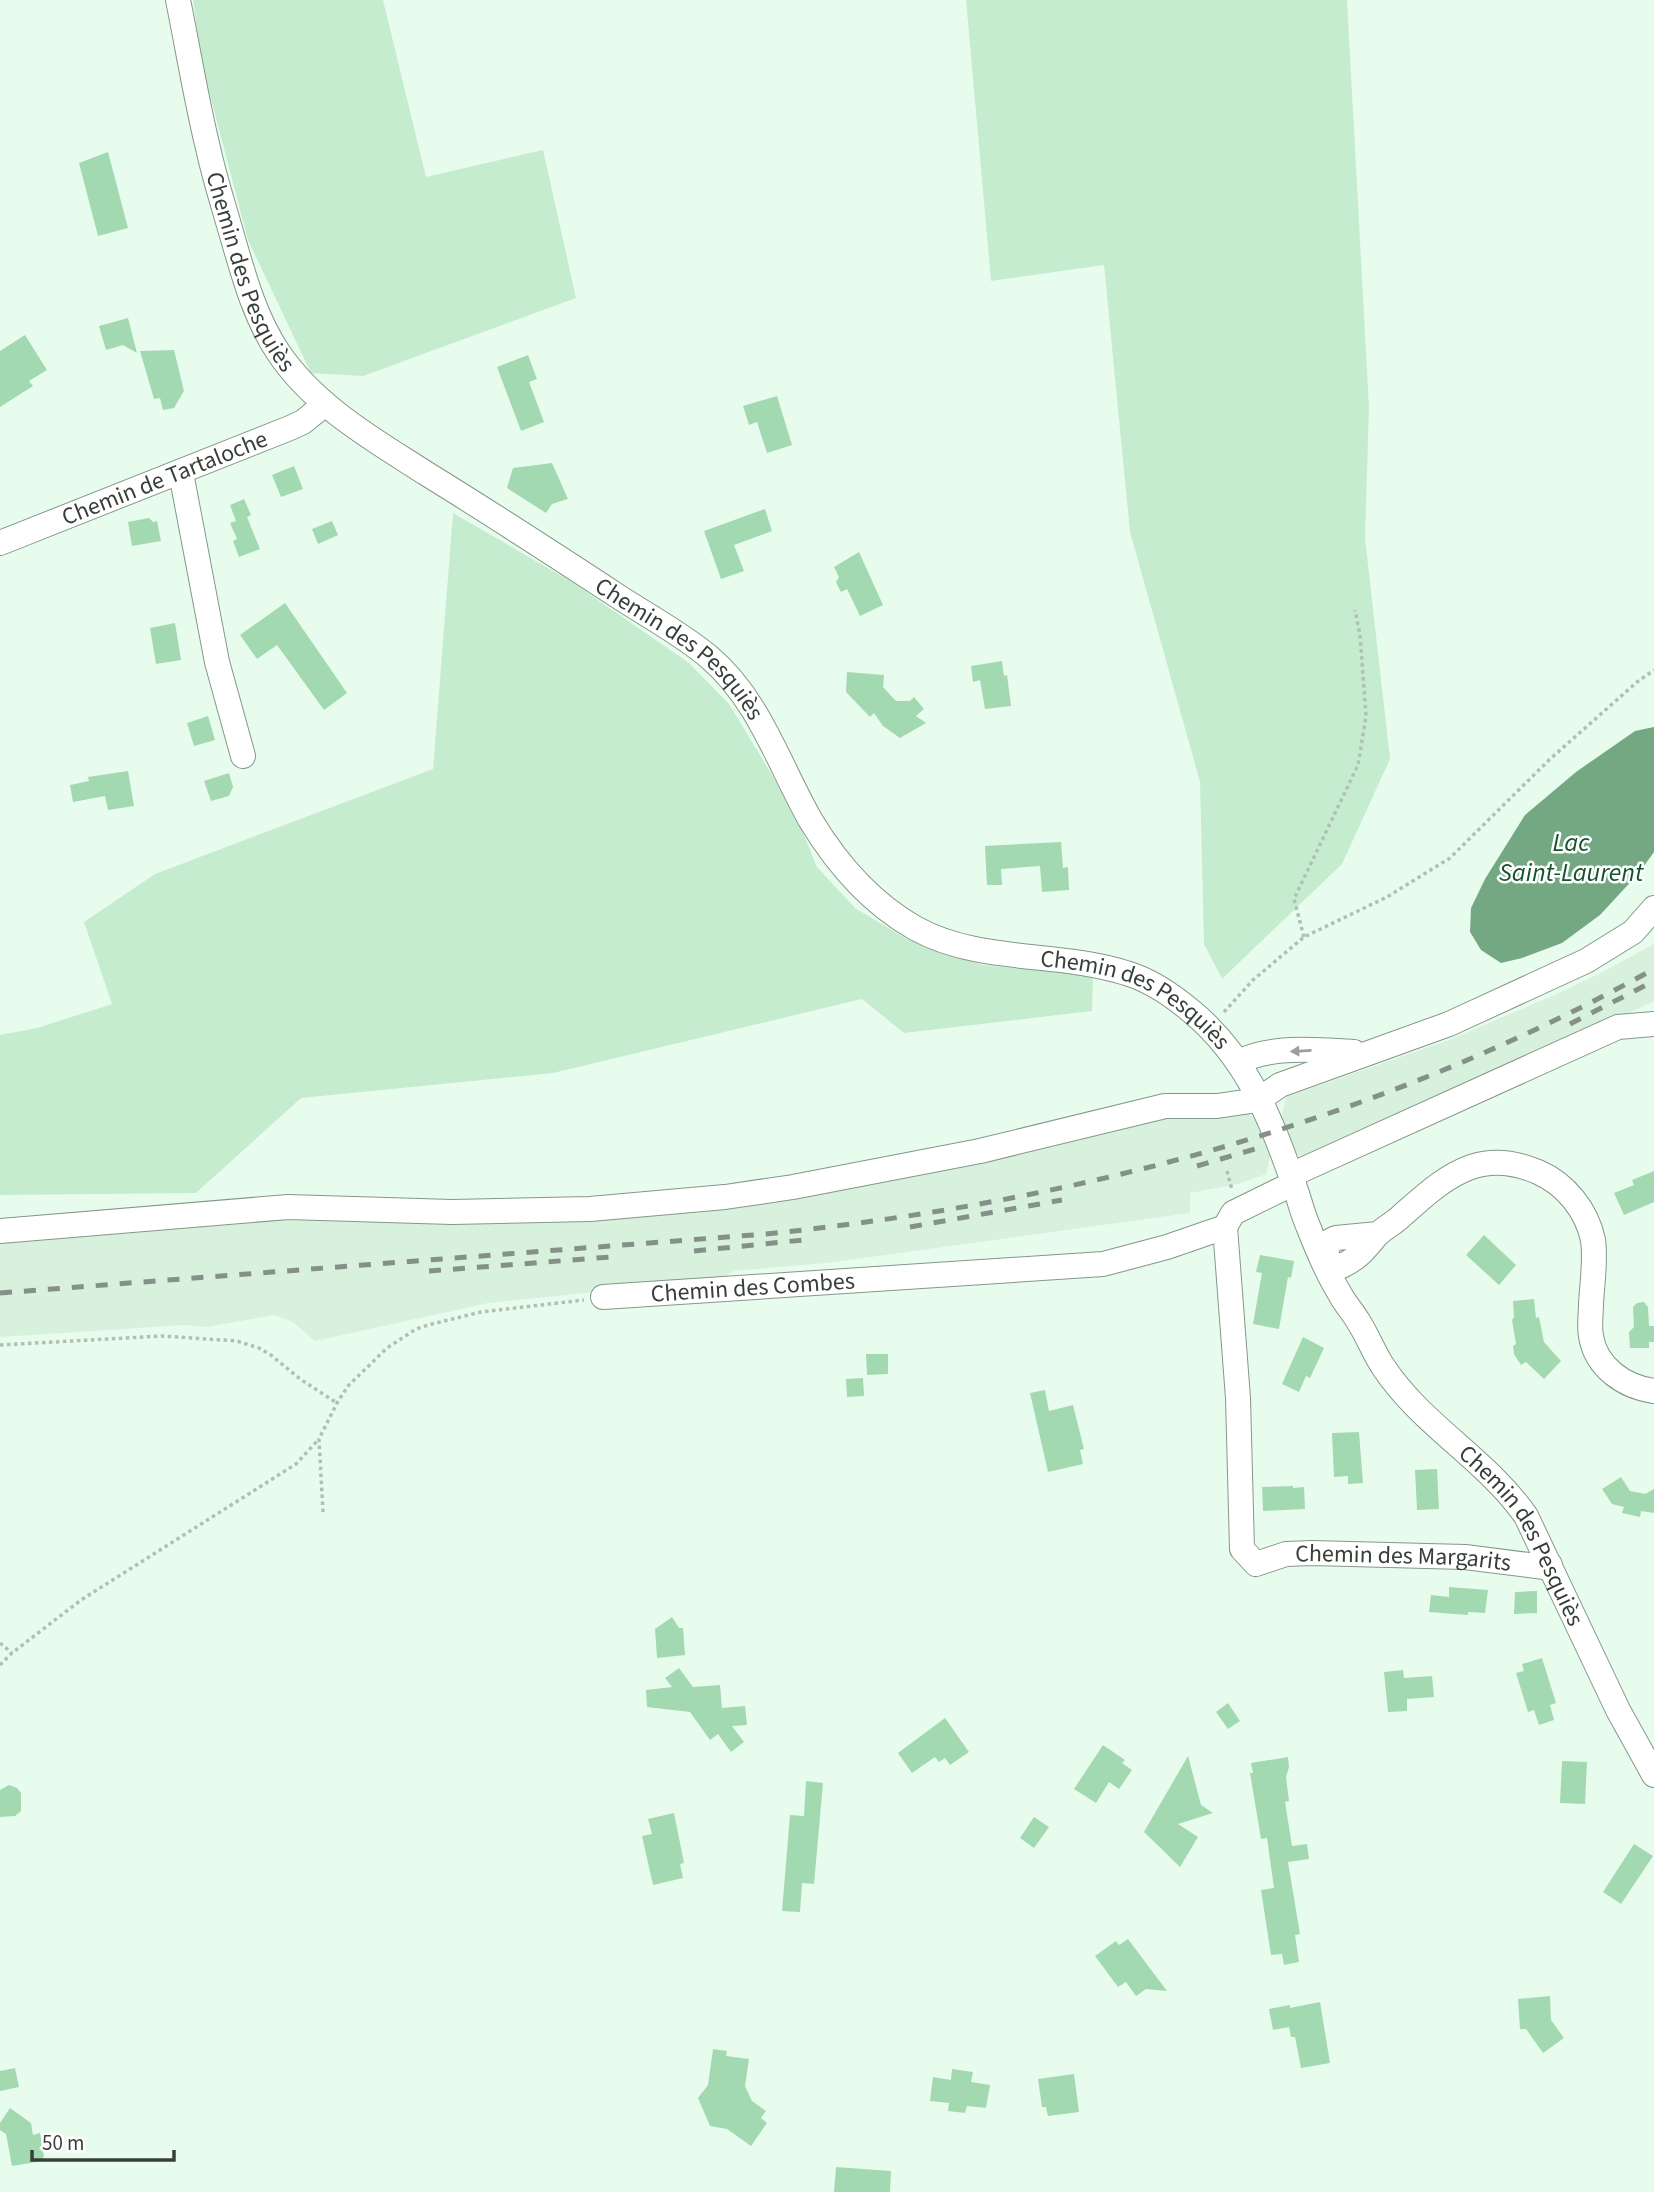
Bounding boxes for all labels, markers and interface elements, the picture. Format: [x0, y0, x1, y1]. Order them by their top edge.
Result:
street label: Chemin des Pesquiès [196, 168, 303, 379]
street label: Chemin de Tartaloche [57, 422, 273, 535]
street label: Chemin des Pesquiès [588, 569, 772, 727]
water label: Lac Saint-Laurent [1499, 824, 1644, 891]
street label: Chemin des Pesquiès [1039, 941, 1239, 1057]
one-way arrow [1290, 1046, 1312, 1057]
street label: Chemin des Combes [650, 1263, 856, 1312]
street label: Chemin des Pesquiès [1451, 1437, 1593, 1632]
street label: Chemin des Margarits [1295, 1536, 1513, 1581]
scale bar [32, 2118, 173, 2162]
text: 50 m [42, 2128, 84, 2158]

